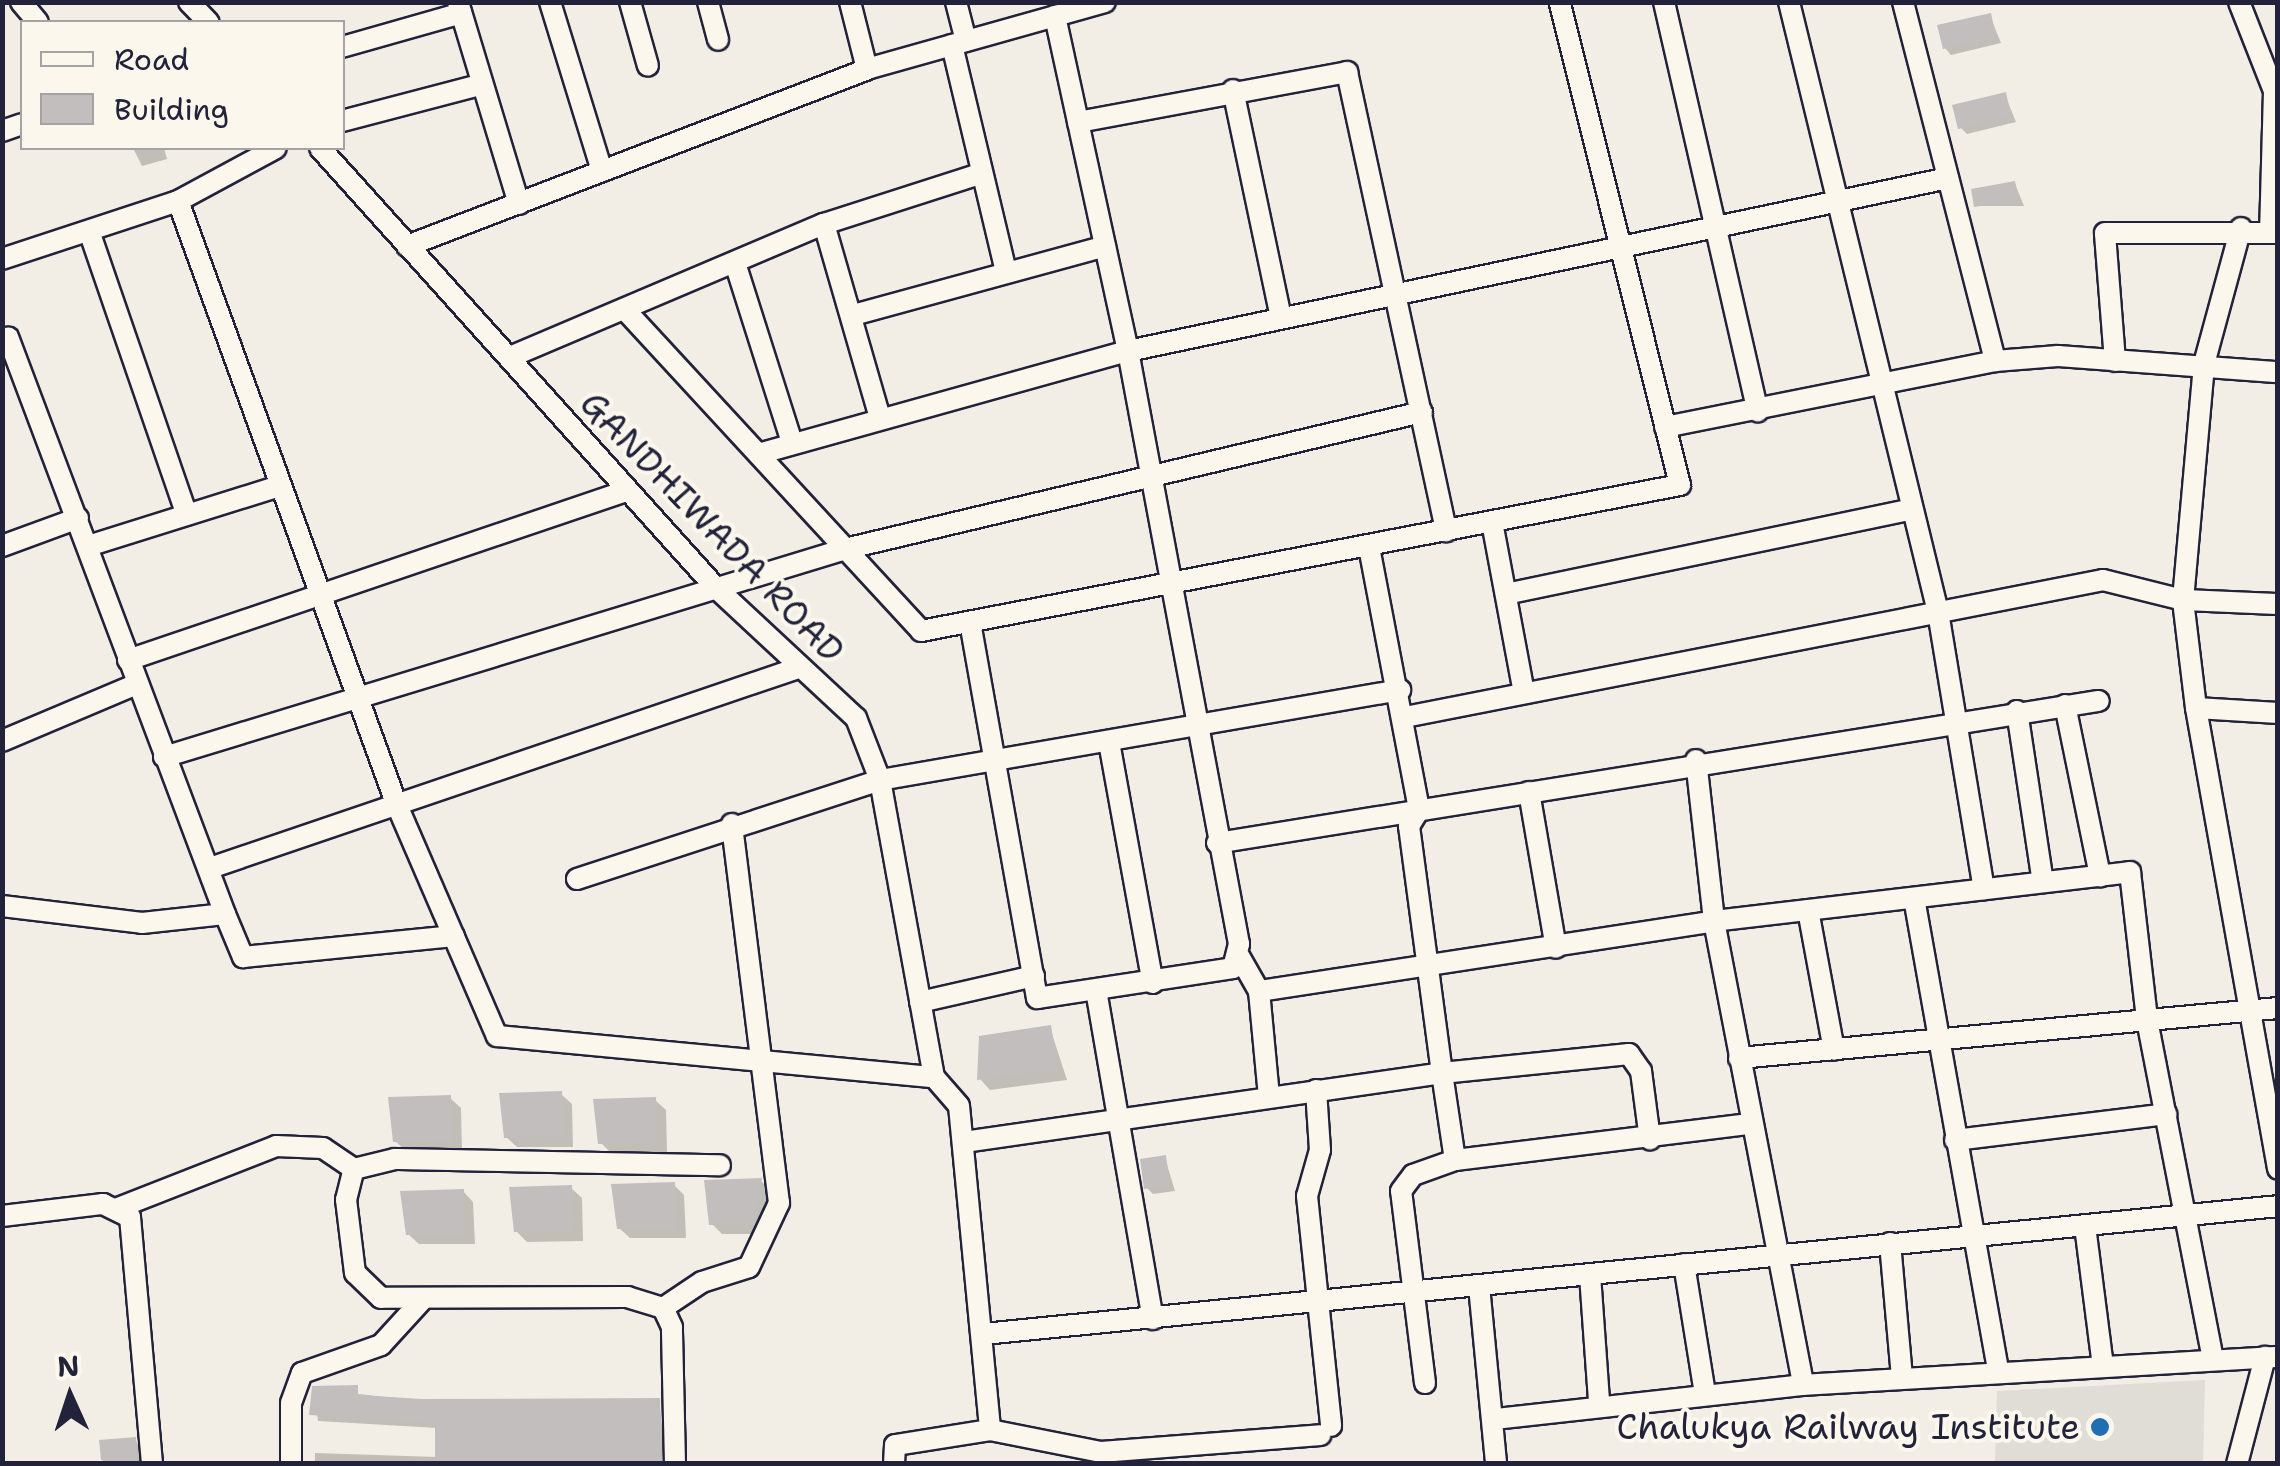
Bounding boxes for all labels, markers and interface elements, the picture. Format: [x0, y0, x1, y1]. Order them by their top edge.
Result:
legend [20, 20, 345, 150]
text: Road [114, 39, 189, 80]
text: Building [114, 89, 229, 130]
street label: GANDHIWADA ROAD [571, 383, 853, 671]
north arrow [20, 1346, 120, 1446]
text: N [56, 1346, 81, 1386]
place label: Chalukya Railway Institute [1616, 1406, 2080, 1448]
marker: Chalukya Railway Institute [2089, 1416, 2111, 1438]

